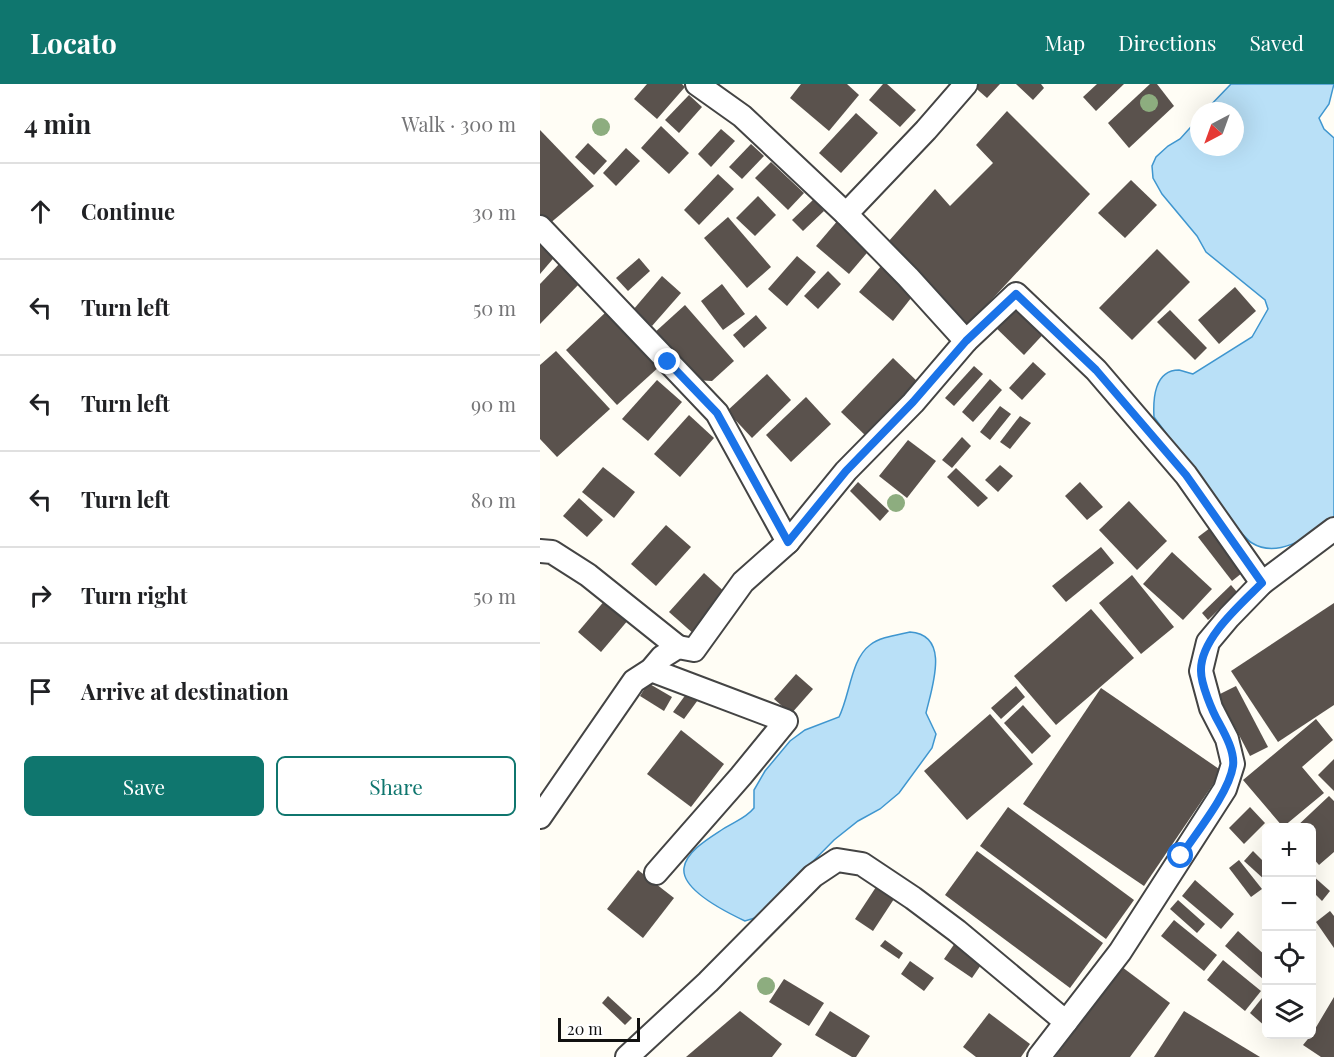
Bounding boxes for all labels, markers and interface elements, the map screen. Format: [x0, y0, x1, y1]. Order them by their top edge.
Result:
text: Locato [30, 24, 117, 61]
text: Map [1044, 28, 1085, 56]
text: Directions [1118, 28, 1216, 56]
text: Saved [1249, 28, 1304, 56]
north arrow [1190, 102, 1244, 156]
text: 4 min [24, 106, 91, 141]
text: Walk · 300 m [401, 110, 516, 137]
icon: ahead [24, 195, 57, 228]
text: Continue [81, 196, 175, 226]
text: 30 m [472, 198, 516, 225]
icon: left [24, 291, 57, 324]
text: Turn left [81, 292, 170, 322]
text: 50 m [473, 294, 516, 321]
route end [654, 348, 680, 374]
icon: left [24, 387, 57, 420]
text: Turn left [81, 388, 170, 418]
text: 90 m [471, 390, 516, 417]
icon: left [24, 483, 57, 516]
text: Turn left [81, 484, 170, 514]
text: 80 m [471, 486, 516, 513]
icon: right [24, 579, 57, 612]
text: Turn right [81, 580, 187, 610]
text: 50 m [473, 582, 516, 609]
icon: arrive [24, 675, 57, 708]
text: Arrive at destination [81, 676, 289, 706]
button: Save [24, 756, 264, 816]
button: Share [276, 756, 516, 816]
map controls [1262, 823, 1316, 1039]
button: + [1262, 823, 1316, 877]
route start [1167, 842, 1193, 868]
button: − [1262, 877, 1316, 931]
button: locate [1262, 931, 1316, 985]
button: layers [1262, 985, 1316, 1039]
scale bar [558, 1015, 640, 1042]
text: 20 m [567, 1018, 602, 1039]

